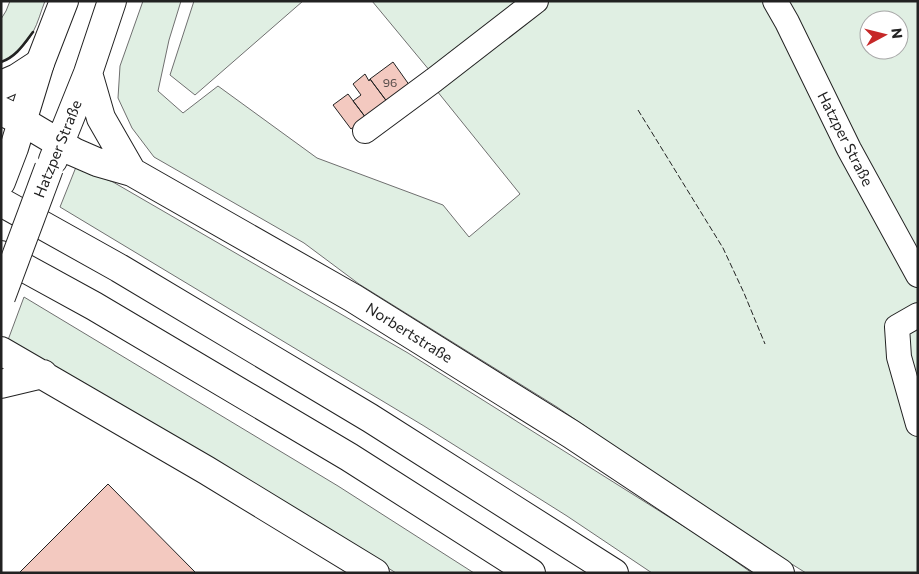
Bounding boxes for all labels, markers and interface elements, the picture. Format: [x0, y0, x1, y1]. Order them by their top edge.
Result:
north arrow [859, 10, 909, 60]
text: N [888, 27, 906, 40]
house number: 96 [383, 75, 397, 89]
street label: Hatzper Straße [814, 88, 878, 189]
street label: Hatzper Straße [29, 97, 85, 200]
street label: Norbertstraße [363, 298, 456, 366]

